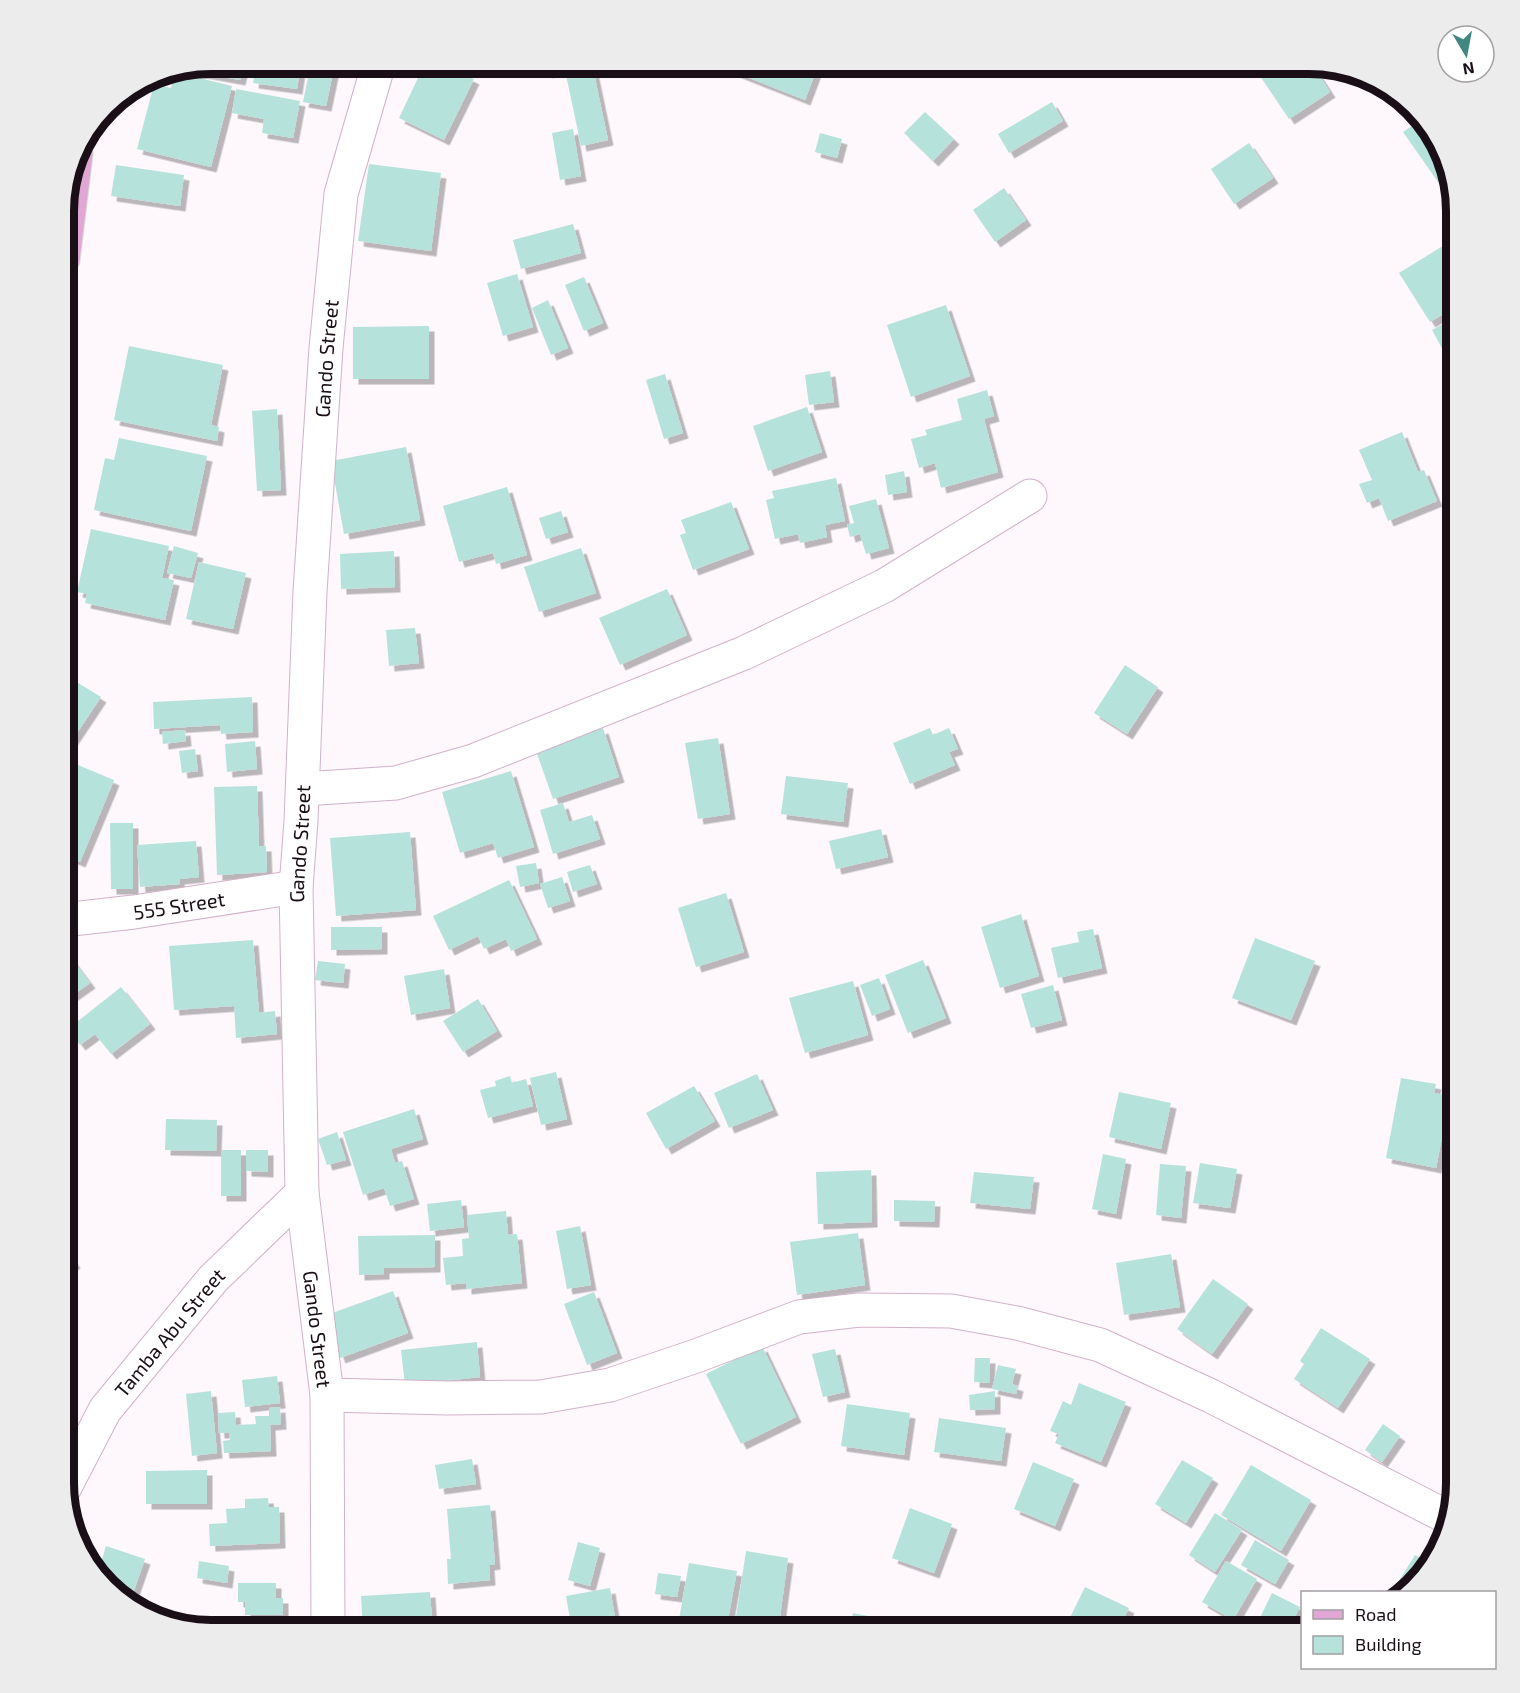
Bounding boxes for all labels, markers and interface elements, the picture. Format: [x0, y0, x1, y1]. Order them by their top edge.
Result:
north arrow [1436, 24, 1496, 84]
text: N [1461, 59, 1476, 80]
street label: Gando Street [309, 298, 343, 418]
street label: Gando Street [284, 784, 314, 903]
street label: 555 Street [132, 886, 227, 924]
street label: Tamba Abu Street [109, 1262, 230, 1401]
street label: Gando Street [299, 1269, 337, 1389]
legend [1301, 1591, 1496, 1669]
text: Road [1355, 1603, 1396, 1625]
text: Building [1355, 1633, 1422, 1655]

